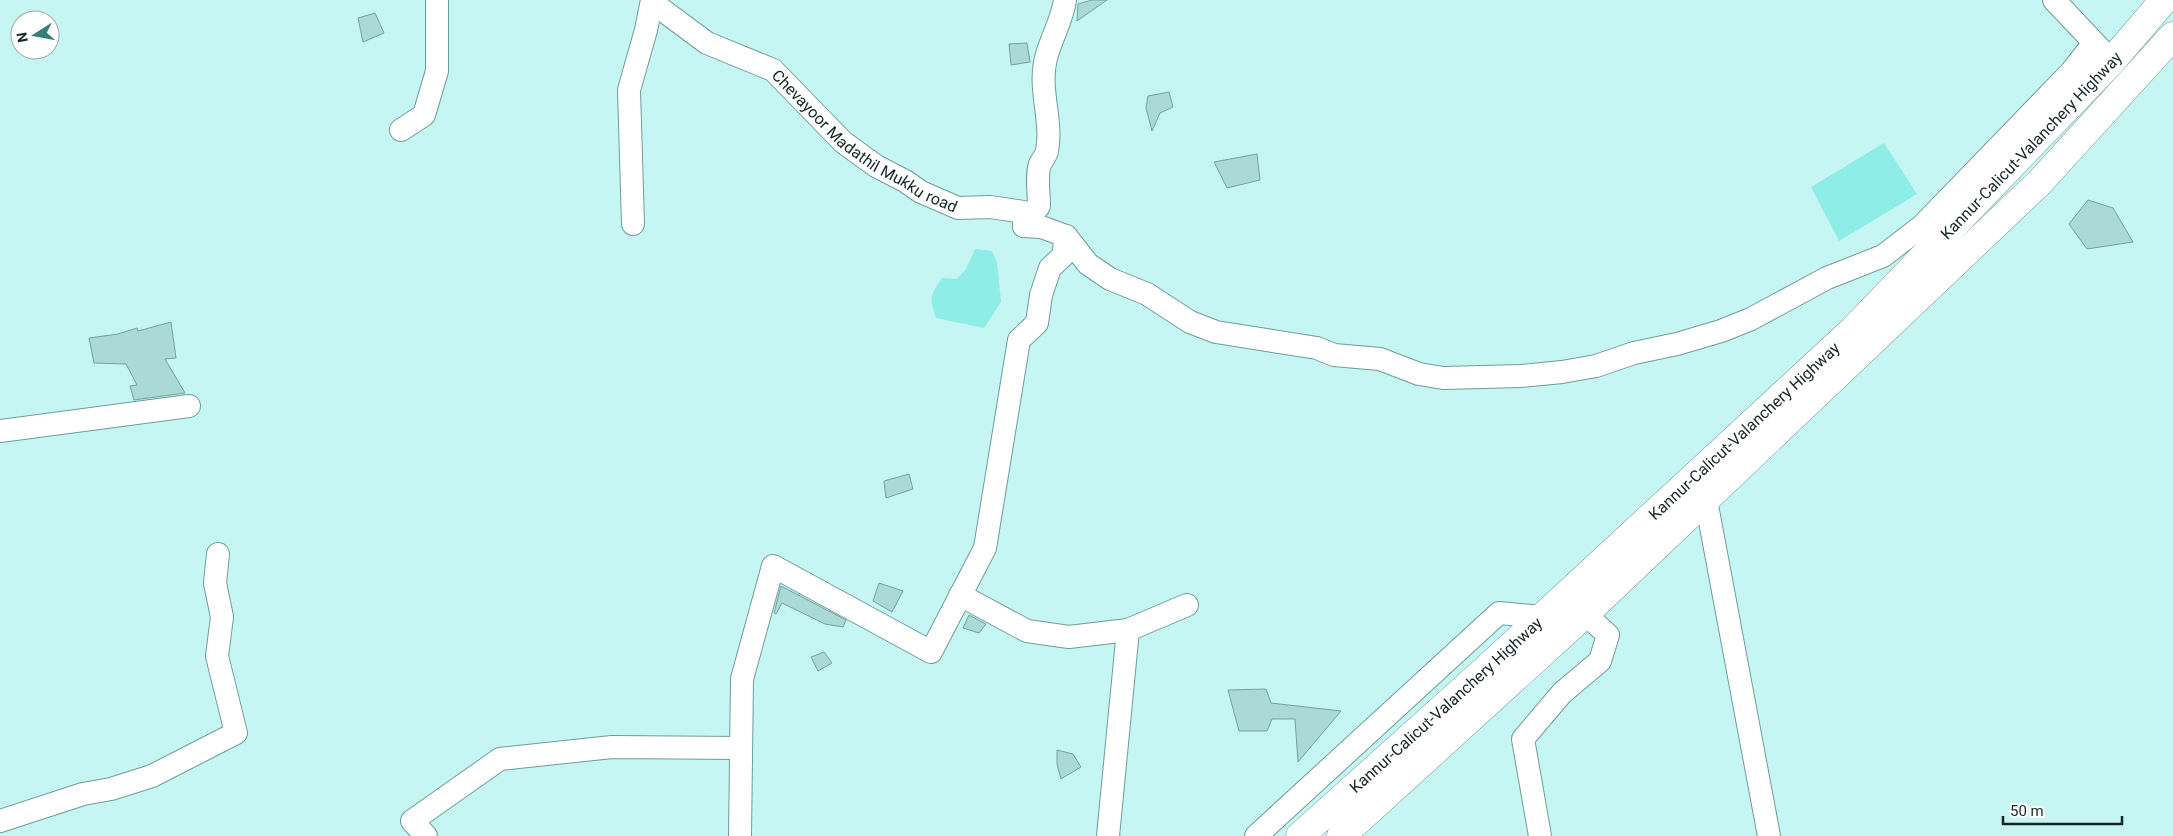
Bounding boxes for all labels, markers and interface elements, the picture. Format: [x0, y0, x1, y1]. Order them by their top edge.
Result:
north arrow [10, 10, 60, 60]
text: N [13, 31, 31, 44]
street label: Kannur-Calicut-Valanchery Highway [1937, 48, 2126, 243]
street label: Chevayoor Madathil Mukku road [768, 66, 960, 217]
street label: Kannur-Calicut-Valanchery Highway [1645, 338, 1844, 524]
street label: Kannur-Calicut-Valanchery Highway [1346, 613, 1546, 797]
scale bar [2003, 794, 2122, 826]
text: 50 m [2010, 802, 2044, 820]

